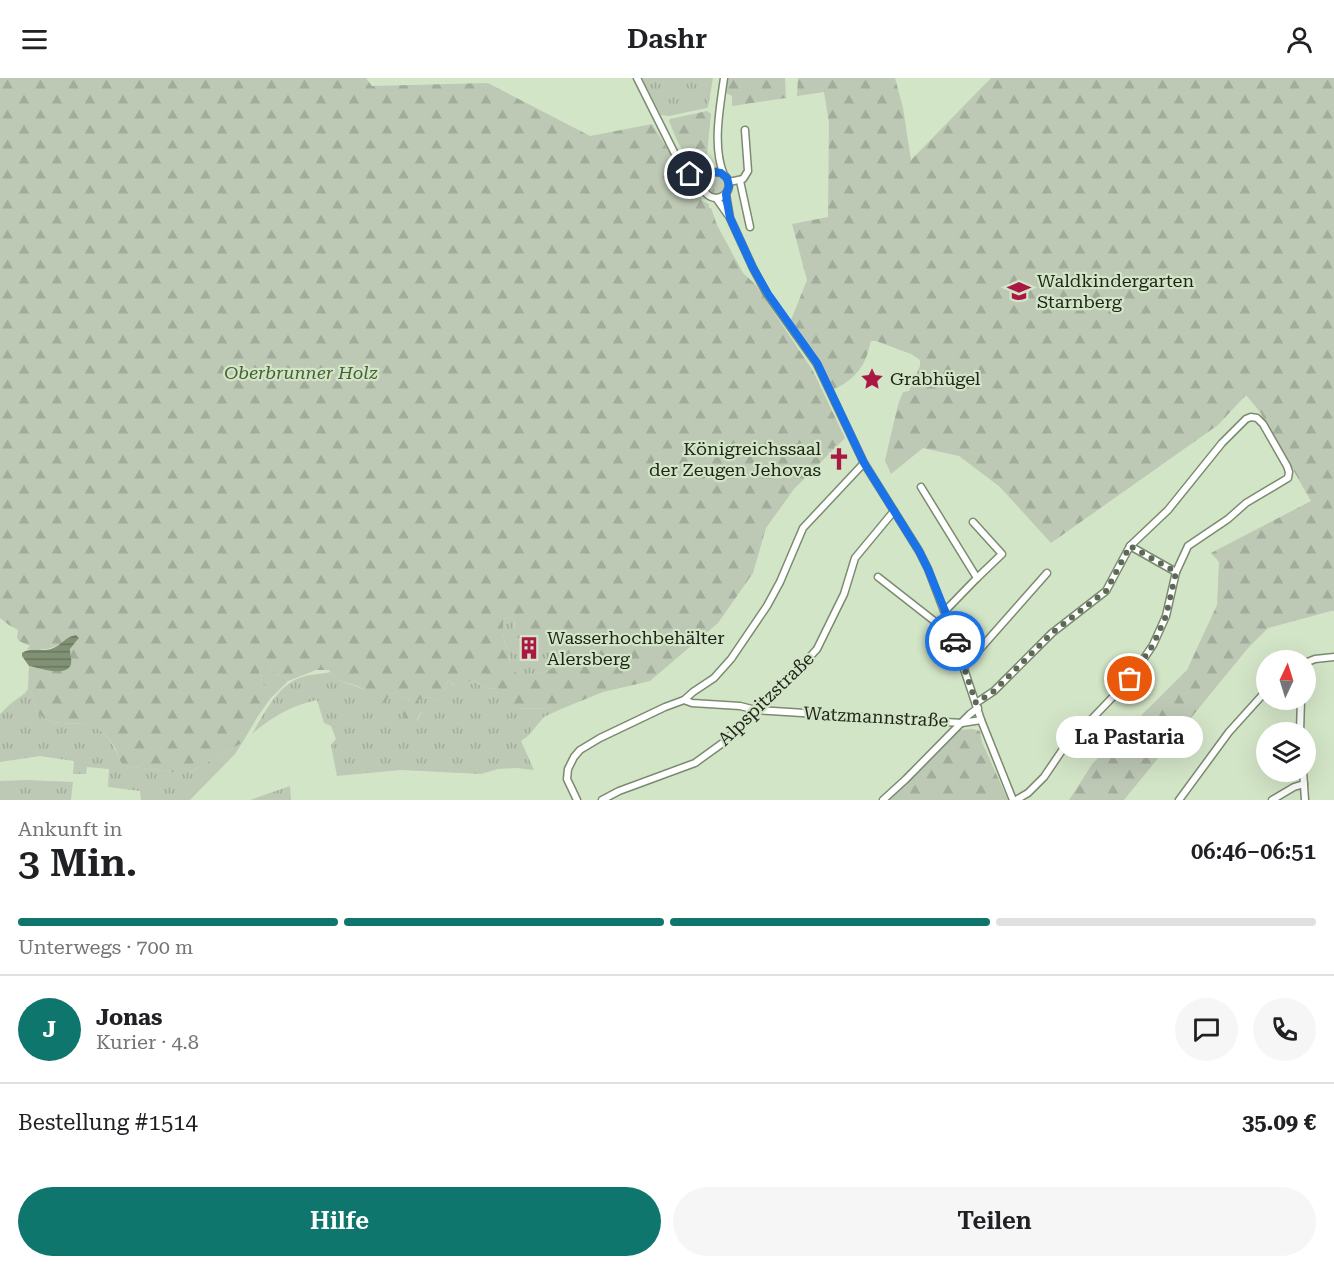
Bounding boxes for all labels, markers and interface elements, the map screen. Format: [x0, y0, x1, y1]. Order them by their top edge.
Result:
icon: menu [18, 23, 51, 56]
text: Dashr [627, 23, 707, 55]
icon: person [1283, 23, 1316, 56]
pin [664, 148, 715, 199]
icon: home [673, 157, 706, 190]
place label: Waldkindergarten Starnberg [1037, 270, 1194, 312]
school or university icon: Waldkindergarten Starnberg [1006, 278, 1032, 304]
park label: Oberbrunner Holz [224, 362, 378, 383]
place icon: Grabhügel [859, 366, 885, 392]
place label: Grabhügel [890, 368, 981, 389]
place label: Königreichssaal der Zeugen Jehovas [649, 438, 821, 480]
church icon: Königreichssaal der Zeugen Jehovas [826, 446, 852, 472]
courier [925, 611, 985, 671]
icon: car [939, 625, 972, 658]
place label: Wasserhochbehälter Alersberg [547, 627, 725, 669]
building icon: Wasserhochbehälter Alersberg [516, 635, 542, 661]
street label: Alpspitzstraße [713, 648, 818, 750]
north arrow [1256, 650, 1316, 710]
map controls [1256, 650, 1316, 782]
pin [1104, 653, 1155, 704]
icon: bag [1113, 662, 1146, 695]
street label: Watzmannstraße [803, 702, 949, 731]
callout: La Pastaria [1056, 715, 1204, 757]
button: layers [1256, 722, 1316, 782]
text: La Pastaria [1074, 725, 1185, 749]
text: Ankunft in [18, 817, 122, 841]
text: 06:46–06:51 [1191, 839, 1316, 864]
text: 3 Min. [18, 840, 137, 886]
text: Unterwegs · 700 m [18, 935, 193, 959]
button: chat [1175, 998, 1238, 1061]
button: phone [1253, 998, 1316, 1061]
text: Jonas [96, 1005, 162, 1030]
text: J [43, 1017, 56, 1042]
text: Kurier · 4.8 [96, 1030, 199, 1054]
text: Bestellung #1514 [18, 1110, 198, 1135]
text: 35.09 € [1242, 1110, 1316, 1135]
button: Hilfe [18, 1187, 661, 1256]
button: Teilen [673, 1187, 1316, 1256]

